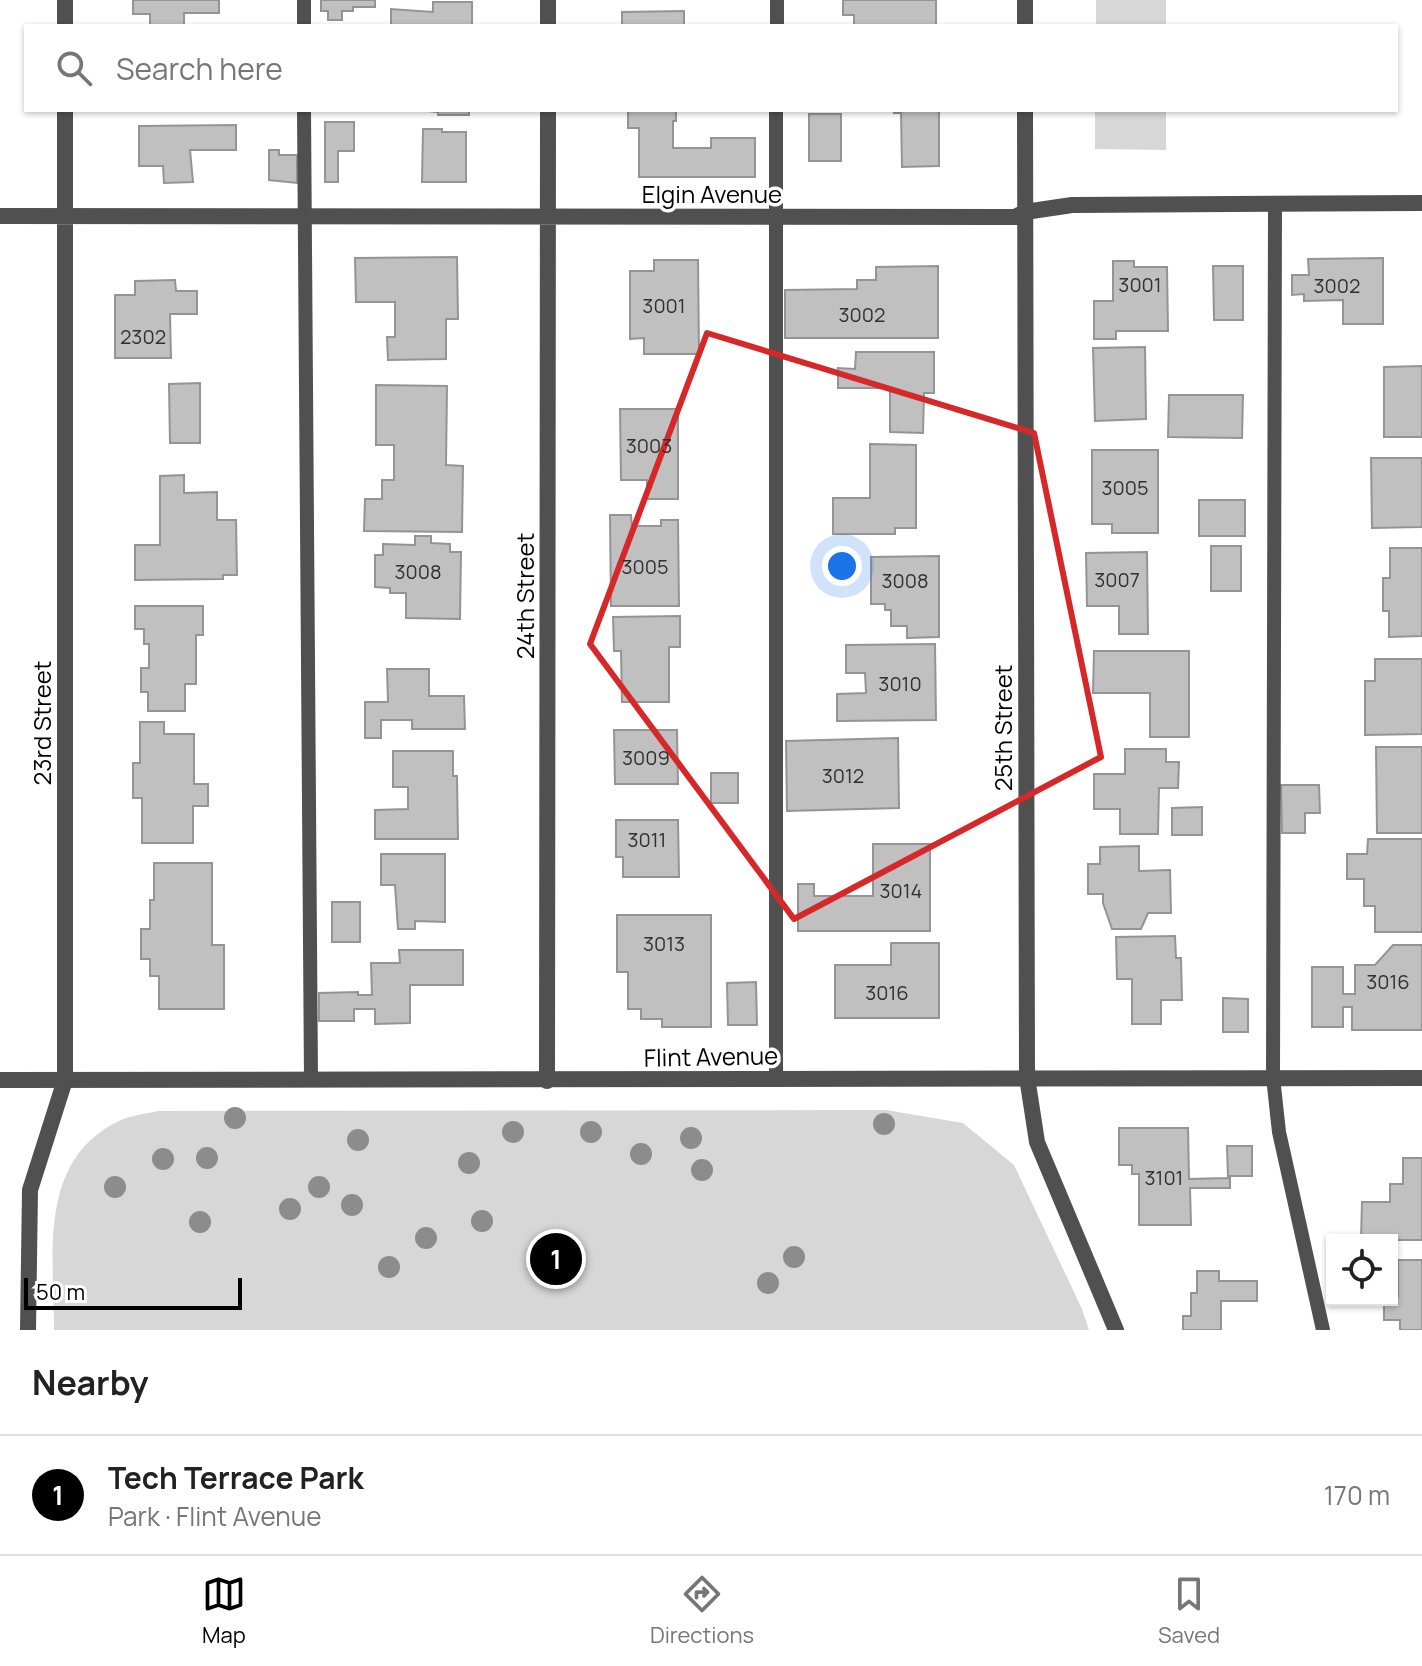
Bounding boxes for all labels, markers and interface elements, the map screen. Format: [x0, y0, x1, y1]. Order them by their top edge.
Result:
search box [24, 24, 1398, 112]
icon: search [52, 46, 96, 90]
text: Search here [116, 48, 283, 89]
street label: Elgin Avenue [642, 177, 782, 210]
house number: 3001 [1118, 271, 1162, 298]
house number: 3002 [1314, 272, 1360, 299]
house number: 3001 [642, 292, 686, 319]
house number: 3002 [839, 301, 885, 328]
house number: 2302 [120, 323, 166, 350]
house number: 3003 [626, 432, 672, 459]
house number: 3005 [1101, 474, 1149, 501]
street label: 24th Street [508, 533, 541, 659]
your location [822, 546, 862, 586]
house number: 3005 [621, 553, 669, 580]
house number: 3008 [394, 558, 442, 585]
house number: 3007 [1094, 566, 1140, 593]
house number: 3008 [881, 567, 929, 594]
street label: 23rd Street [25, 661, 58, 785]
street label: 25th Street [986, 665, 1019, 791]
house number: 3010 [878, 670, 922, 697]
house number: 3009 [622, 744, 670, 771]
house number: 3012 [822, 762, 864, 789]
house number: 3011 [628, 826, 666, 853]
house number: 3014 [880, 877, 922, 904]
house number: 3013 [643, 930, 685, 957]
house number: 3016 [1366, 968, 1410, 995]
house number: 3016 [865, 979, 909, 1006]
street label: Flint Avenue [644, 1038, 778, 1074]
house number: 3101 [1145, 1164, 1183, 1191]
pin: 1 [530, 1229, 582, 1289]
map controls [1326, 1234, 1398, 1306]
button: locate [1326, 1234, 1398, 1306]
scale bar [24, 1274, 242, 1310]
text: 50 m [36, 1277, 85, 1307]
text: Nearby [32, 1359, 148, 1405]
text: Tech Terrace Park [108, 1457, 364, 1498]
text: 1 [52, 1477, 64, 1513]
text: 170 m [1324, 1477, 1390, 1513]
text: Park · Flint Avenue [108, 1498, 321, 1534]
tab: Map [202, 1572, 246, 1650]
tab: Directions [650, 1572, 754, 1650]
tab: Saved [1158, 1572, 1220, 1650]

